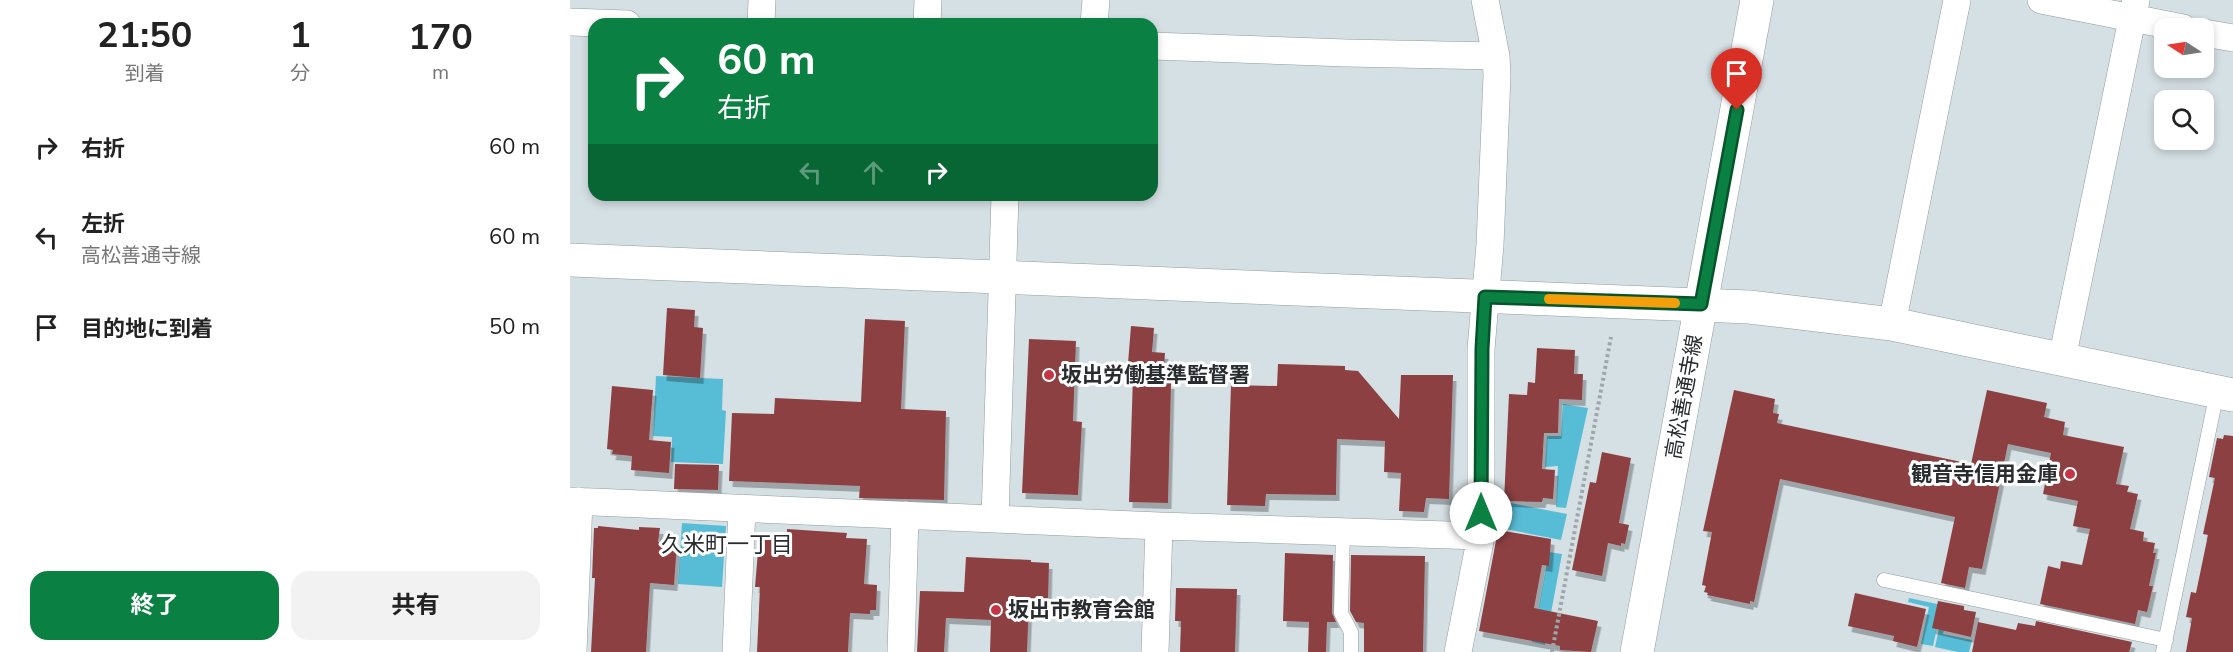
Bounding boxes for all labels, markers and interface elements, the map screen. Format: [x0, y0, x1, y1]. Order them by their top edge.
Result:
text: 21:50 [97, 11, 192, 60]
text: 1 [289, 11, 311, 60]
text: 170 [408, 13, 473, 62]
north arrow [2154, 18, 2214, 78]
map controls [2154, 18, 2214, 150]
text: 60 m [717, 32, 816, 89]
icon: right [618, 42, 696, 120]
pin [1711, 48, 1762, 110]
icon: arrive [1720, 57, 1753, 90]
text: m [432, 59, 449, 86]
text: 到着 [125, 60, 165, 87]
text: 分 [290, 60, 310, 87]
text: 右折 [717, 90, 771, 127]
button: search [2154, 90, 2214, 150]
icon: right [30, 131, 63, 164]
text: 60 m [489, 132, 540, 162]
text: 右折 [81, 134, 125, 164]
icon: left [794, 156, 827, 189]
icon: ahead [857, 156, 890, 189]
icon: right [920, 156, 953, 189]
text: 左折 [81, 209, 125, 239]
icon: left [30, 221, 63, 254]
text: 60 m [489, 222, 540, 252]
text: 高松善通寺線 [81, 242, 201, 269]
icon: arrive [30, 311, 63, 344]
text: 50 m [489, 312, 540, 342]
text: 目的地に到着 [81, 314, 213, 344]
street label: 高松善通寺線 [1659, 333, 1709, 461]
place label: 坂出労働基準監督署 [1061, 361, 1250, 389]
marker: 坂出労働基準監督署 [1042, 368, 1056, 382]
place label: 観音寺信用金庫 [1911, 460, 2058, 488]
marker: 観音寺信用金庫 [2063, 467, 2077, 481]
position arrow [1449, 481, 1513, 545]
district label: 久米町一丁目 [661, 530, 793, 560]
button: 終了 [30, 571, 279, 640]
button: 共有 [291, 571, 540, 640]
place label: 坂出市教育会館 [1008, 596, 1155, 624]
marker: 坂出市教育会館 [989, 603, 1003, 617]

